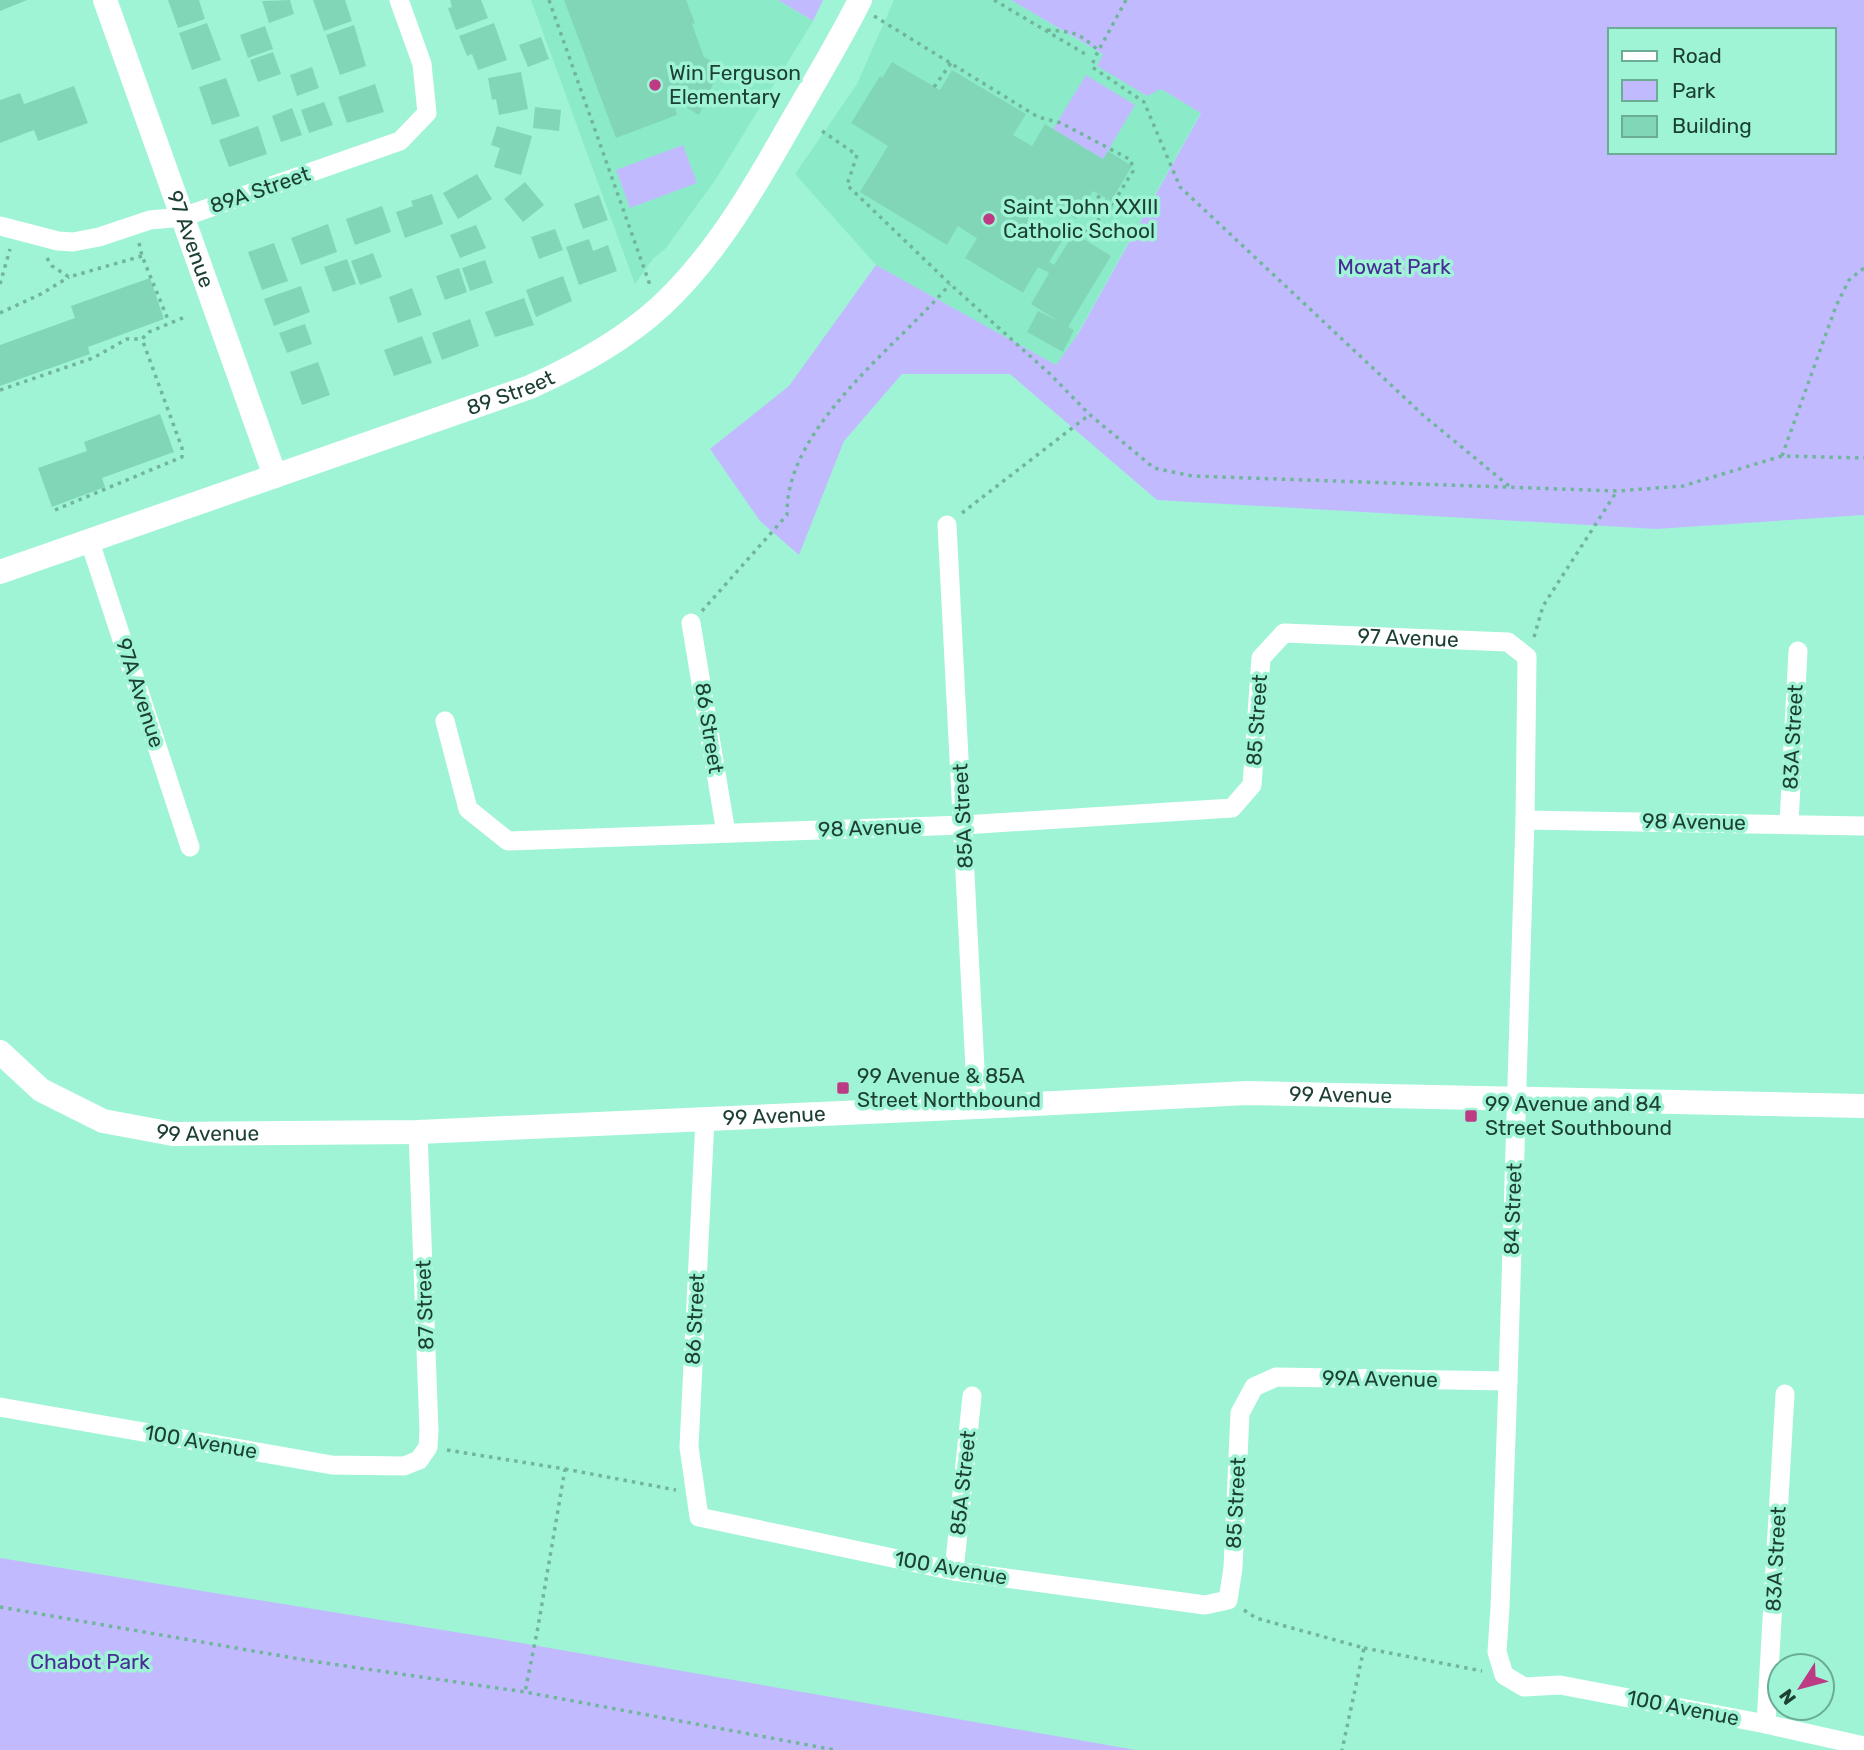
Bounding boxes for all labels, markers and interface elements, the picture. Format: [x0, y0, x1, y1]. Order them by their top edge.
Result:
legend [1608, 28, 1836, 154]
text: Road [1672, 43, 1722, 68]
place label: Win Ferguson Elementary [669, 60, 801, 109]
marker: Win Ferguson Elementary [647, 77, 663, 93]
text: Park [1672, 78, 1716, 103]
text: Building [1672, 113, 1752, 138]
street label: 89A Street [206, 161, 313, 218]
street label: 97 Avenue [162, 187, 220, 291]
place label: Saint John XXIII Catholic School [1003, 194, 1158, 243]
marker: Saint John XXIII Catholic School [981, 211, 997, 227]
park label: Mowat Park [1337, 254, 1451, 279]
street label: 89 Street [463, 365, 558, 420]
street label: 97 Avenue [1357, 623, 1459, 652]
street label: 97A Avenue [111, 635, 170, 751]
street label: 85 Street [1241, 673, 1272, 767]
street label: 86 Street [690, 681, 729, 775]
street label: 83A Street [1777, 684, 1808, 790]
street label: 85A Street [947, 763, 978, 869]
street label: 98 Avenue [1642, 808, 1746, 835]
street label: 98 Avenue [818, 813, 922, 842]
place label: 99 Avenue & 85A Street Northbound [857, 1063, 1041, 1112]
marker: 99 Avenue & 85A Street Northbound [835, 1080, 851, 1096]
street label: 99 Avenue [1289, 1081, 1392, 1108]
place label: 99 Avenue and 84 Street Southbound [1485, 1091, 1672, 1140]
street label: 99 Avenue [722, 1101, 826, 1130]
marker: 99 Avenue and 84 Street Southbound [1463, 1108, 1479, 1124]
street label: 99 Avenue [154, 1118, 259, 1146]
street label: 84 Street [1498, 1162, 1527, 1256]
street label: 87 Street [410, 1260, 439, 1350]
street label: 86 Street [680, 1272, 709, 1366]
street label: 99A Avenue [1322, 1365, 1438, 1392]
street label: 100 Avenue [143, 1419, 259, 1464]
street label: 85A Street [945, 1429, 980, 1537]
street label: 85 Street [1221, 1457, 1250, 1549]
street label: 83A Street [1760, 1506, 1791, 1612]
street label: 100 Avenue [893, 1545, 1009, 1590]
park label: Chabot Park [30, 1649, 150, 1674]
north arrow [1766, 1652, 1836, 1722]
street label: 100 Avenue [1625, 1684, 1741, 1731]
text: N [1774, 1684, 1801, 1709]

